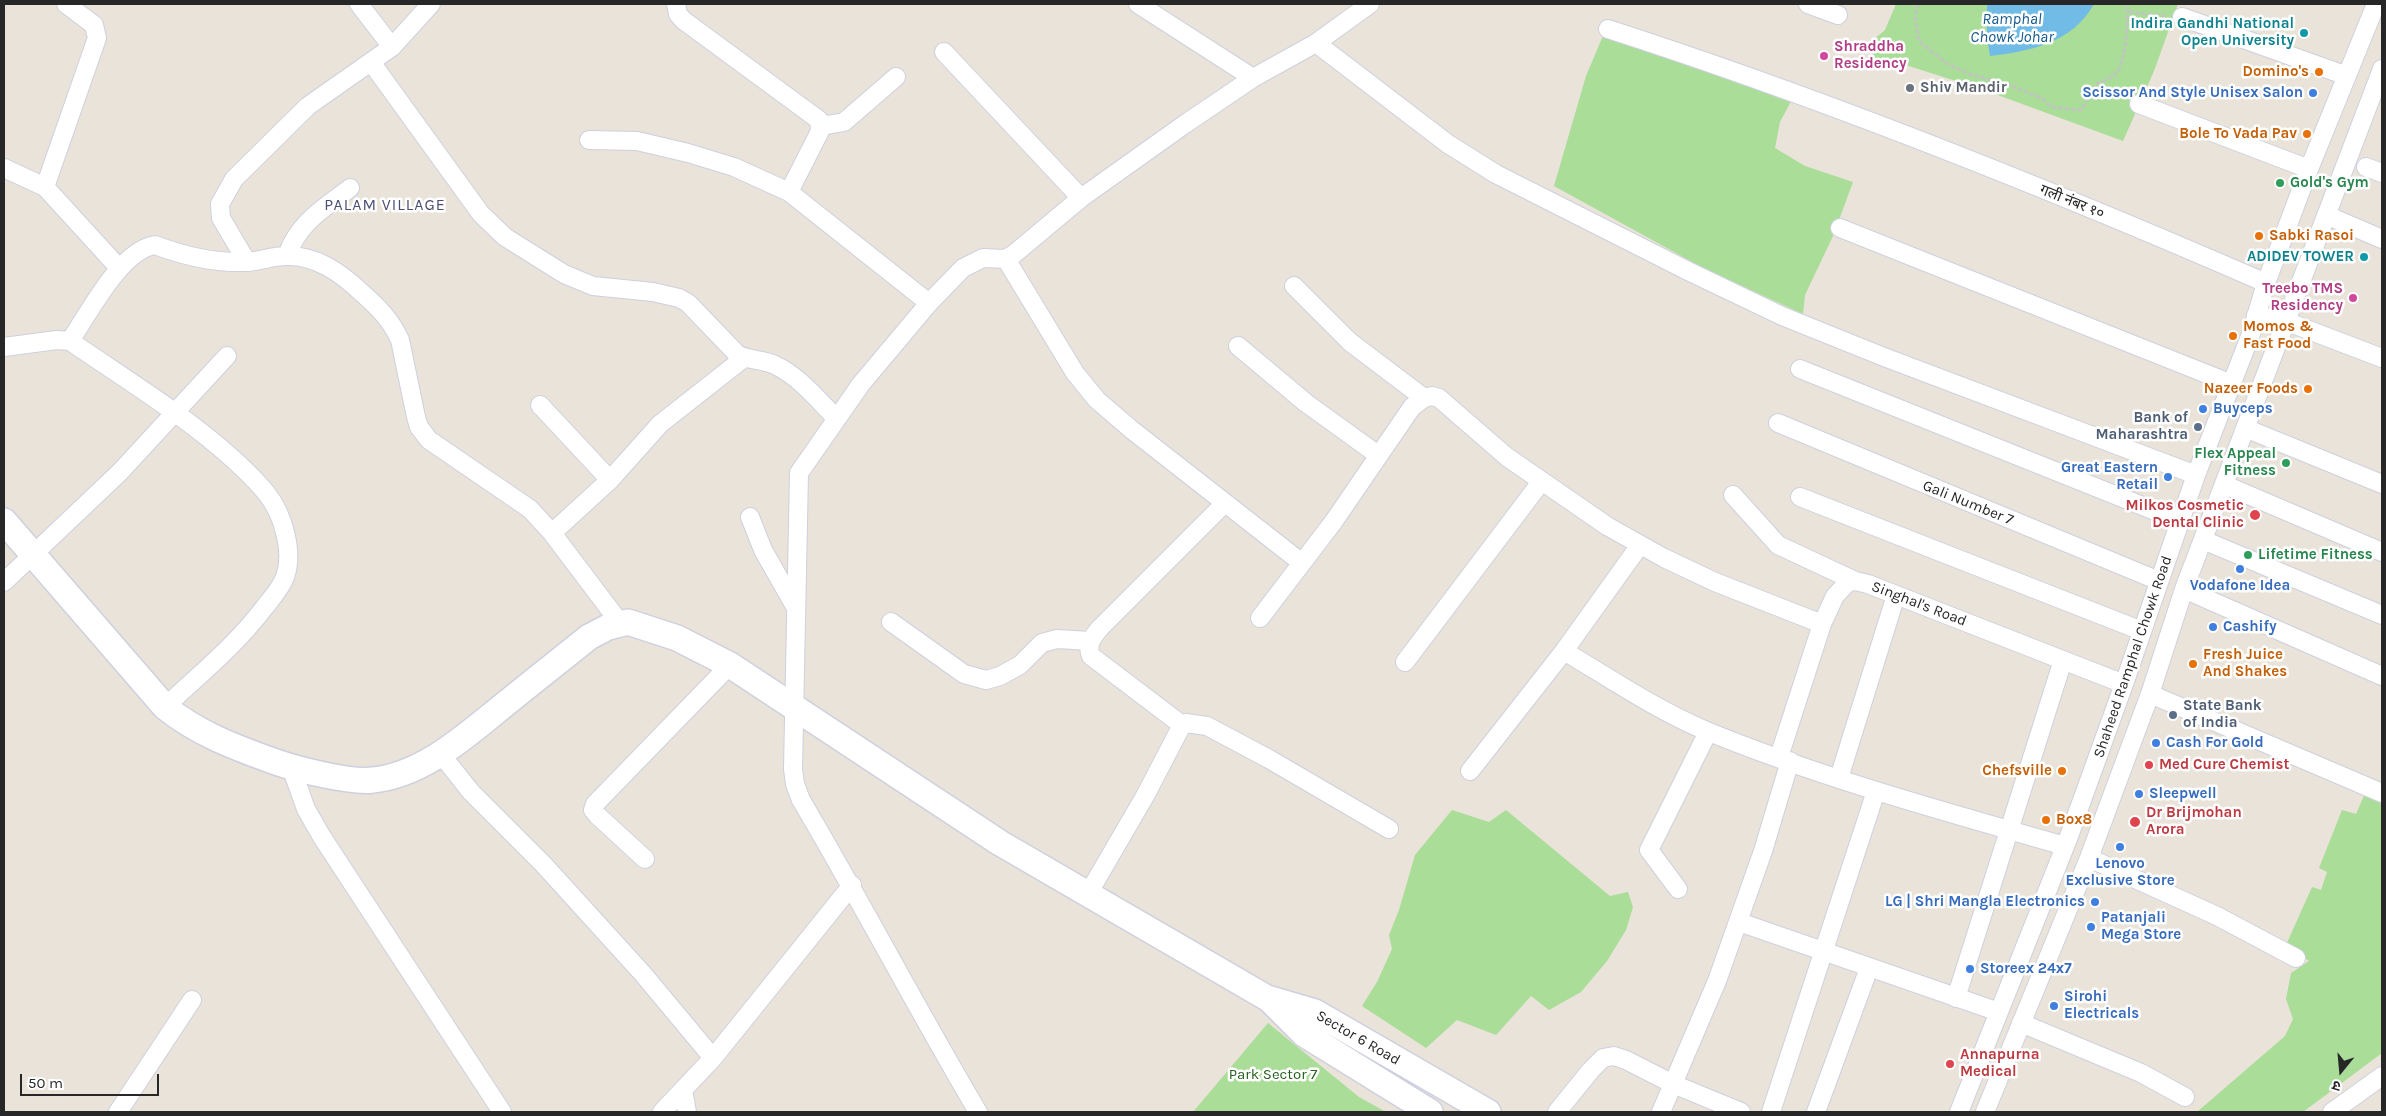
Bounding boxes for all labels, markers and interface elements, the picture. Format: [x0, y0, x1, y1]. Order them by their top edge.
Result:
water label: Ramphal Chowk Johar [1970, 9, 2054, 47]
place label: Indira Gandhi National Open University [2130, 15, 2294, 50]
marker: Indira Gandhi National Open University [2298, 27, 2310, 39]
place label: Shraddha Residency [1834, 38, 1906, 73]
marker: Shraddha Residency [1818, 50, 1830, 62]
place label: Domino's [2243, 63, 2309, 81]
marker: Domino's [2313, 66, 2325, 78]
place label: Shiv Mandir [1920, 79, 2007, 97]
marker: Shiv Mandir [1904, 82, 1916, 94]
place label: Scissor And Style Unisex Salon [2082, 84, 2303, 102]
marker: Scissor And Style Unisex Salon [2307, 87, 2319, 99]
place label: Bole To Vada Pav [2179, 125, 2297, 143]
marker: Bole To Vada Pav [2301, 128, 2313, 140]
place label: Gold's Gym [2290, 174, 2369, 192]
marker: Gold's Gym [2274, 177, 2286, 189]
street label: गली नंबर १० [2037, 181, 2107, 223]
district label: PALAM VILLAGE [323, 195, 447, 215]
place label: Sabki Rasoi [2269, 227, 2354, 245]
marker: Sabki Rasoi [2253, 230, 2265, 242]
place label: ADIDEV TOWER [2247, 248, 2354, 266]
marker: ADIDEV TOWER [2358, 251, 2370, 263]
place label: Treebo TMS Residency [2262, 280, 2343, 315]
marker: Treebo TMS Residency [2347, 292, 2359, 304]
place label: Momos & Fast Food [2243, 318, 2314, 353]
marker: Momos & Fast Food [2227, 330, 2239, 342]
place label: Nazeer Foods [2204, 380, 2298, 398]
marker: Nazeer Foods [2302, 383, 2314, 395]
place label: Buyceps [2213, 400, 2273, 418]
marker: Buyceps [2197, 403, 2209, 415]
place label: Bank of Maharashtra [2095, 409, 2188, 444]
marker: Bank of Maharashtra [2192, 421, 2204, 433]
place label: Flex Appeal Fitness [2194, 445, 2276, 480]
marker: Flex Appeal Fitness [2280, 457, 2292, 469]
place label: Great Eastern Retail [2061, 459, 2158, 494]
marker: Great Eastern Retail [2162, 471, 2174, 483]
street label: Gali Number 7 [1920, 477, 2016, 529]
place label: Milkos Cosmetic Dental Clinic [2125, 497, 2244, 532]
marker: Milkos Cosmetic Dental Clinic [2248, 508, 2262, 522]
place label: Lifetime Fitness [2258, 546, 2373, 564]
marker: Lifetime Fitness [2242, 549, 2254, 561]
street label: Shaheed Ramphal Chowk Road [2090, 554, 2176, 760]
marker: Vodafone Idea [2234, 563, 2246, 575]
place label: Vodafone Idea [2190, 577, 2290, 595]
street label: Singhal's Road [1869, 578, 1969, 630]
place label: Cashify [2223, 618, 2277, 636]
marker: Cashify [2207, 621, 2219, 633]
place label: Fresh Juice And Shakes [2203, 646, 2287, 681]
marker: Fresh Juice And Shakes [2187, 658, 2199, 670]
place label: State Bank of India [2183, 697, 2262, 732]
marker: State Bank of India [2167, 709, 2179, 721]
place label: Cash For Gold [2166, 734, 2264, 752]
marker: Cash For Gold [2150, 737, 2162, 749]
place label: Med Cure Chemist [2159, 756, 2289, 774]
marker: Med Cure Chemist [2143, 759, 2155, 771]
place label: Chefsville [1982, 762, 2052, 780]
marker: Chefsville [2056, 765, 2068, 777]
place label: Sleepwell [2149, 785, 2217, 803]
marker: Sleepwell [2133, 788, 2145, 800]
place label: Dr Brijmohan Arora [2146, 804, 2242, 839]
place label: Box8 [2056, 811, 2092, 829]
marker: Box8 [2040, 814, 2052, 826]
marker: Dr Brijmohan Arora [2128, 815, 2142, 829]
marker: Lenovo Exclusive Store [2114, 841, 2126, 853]
place label: Lenovo Exclusive Store [2065, 855, 2175, 890]
place label: LG | Shri Mangla Electronics [1885, 893, 2085, 911]
marker: LG | Shri Mangla Electronics [2089, 896, 2101, 908]
place label: Patanjali Mega Store [2101, 909, 2181, 944]
marker: Patanjali Mega Store [2085, 921, 2097, 933]
place label: Storeex 24x7 [1980, 960, 2072, 978]
marker: Storeex 24x7 [1964, 963, 1976, 975]
place label: Sirohi Electricals [2064, 988, 2139, 1023]
marker: Sirohi Electricals [2048, 1000, 2060, 1012]
street label: Sector 6 Road [1313, 1007, 1403, 1069]
place label: Annapurna Medical [1960, 1046, 2039, 1081]
north arrow [2316, 1046, 2366, 1096]
marker: Annapurna Medical [1944, 1058, 1956, 1070]
scale bar [22, 1064, 161, 1096]
park label: Park Sector 7 [1229, 1066, 1317, 1084]
text: 50 m [28, 1074, 63, 1092]
text: उ [2330, 1076, 2343, 1095]

